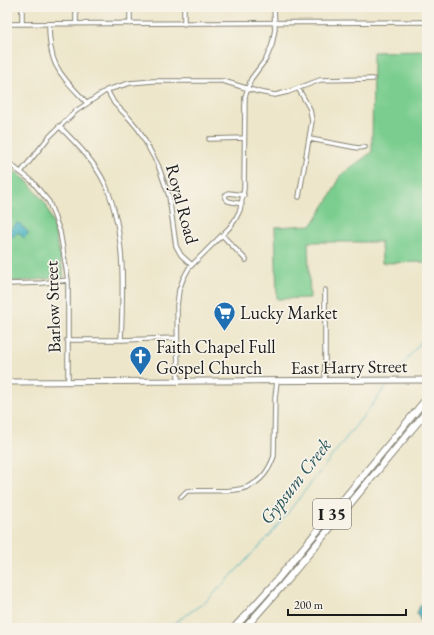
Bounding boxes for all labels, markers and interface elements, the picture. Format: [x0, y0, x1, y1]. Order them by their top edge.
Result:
street label: Royal Road [161, 161, 204, 247]
street label: Barlow Street [39, 260, 66, 353]
supermarket icon: Lucky Market [211, 300, 237, 333]
place label: Lucky Market [240, 301, 338, 324]
place label: Faith Chapel Full Gospel Church [156, 335, 276, 379]
church icon: Faith Chapel Full Gospel Church [128, 344, 154, 377]
street label: East Harry Street [290, 354, 408, 379]
water label: Gypsum Creek [254, 433, 337, 530]
road number: I 35 [313, 499, 351, 529]
scale bar [288, 591, 406, 617]
text: 200 m [294, 597, 324, 613]

